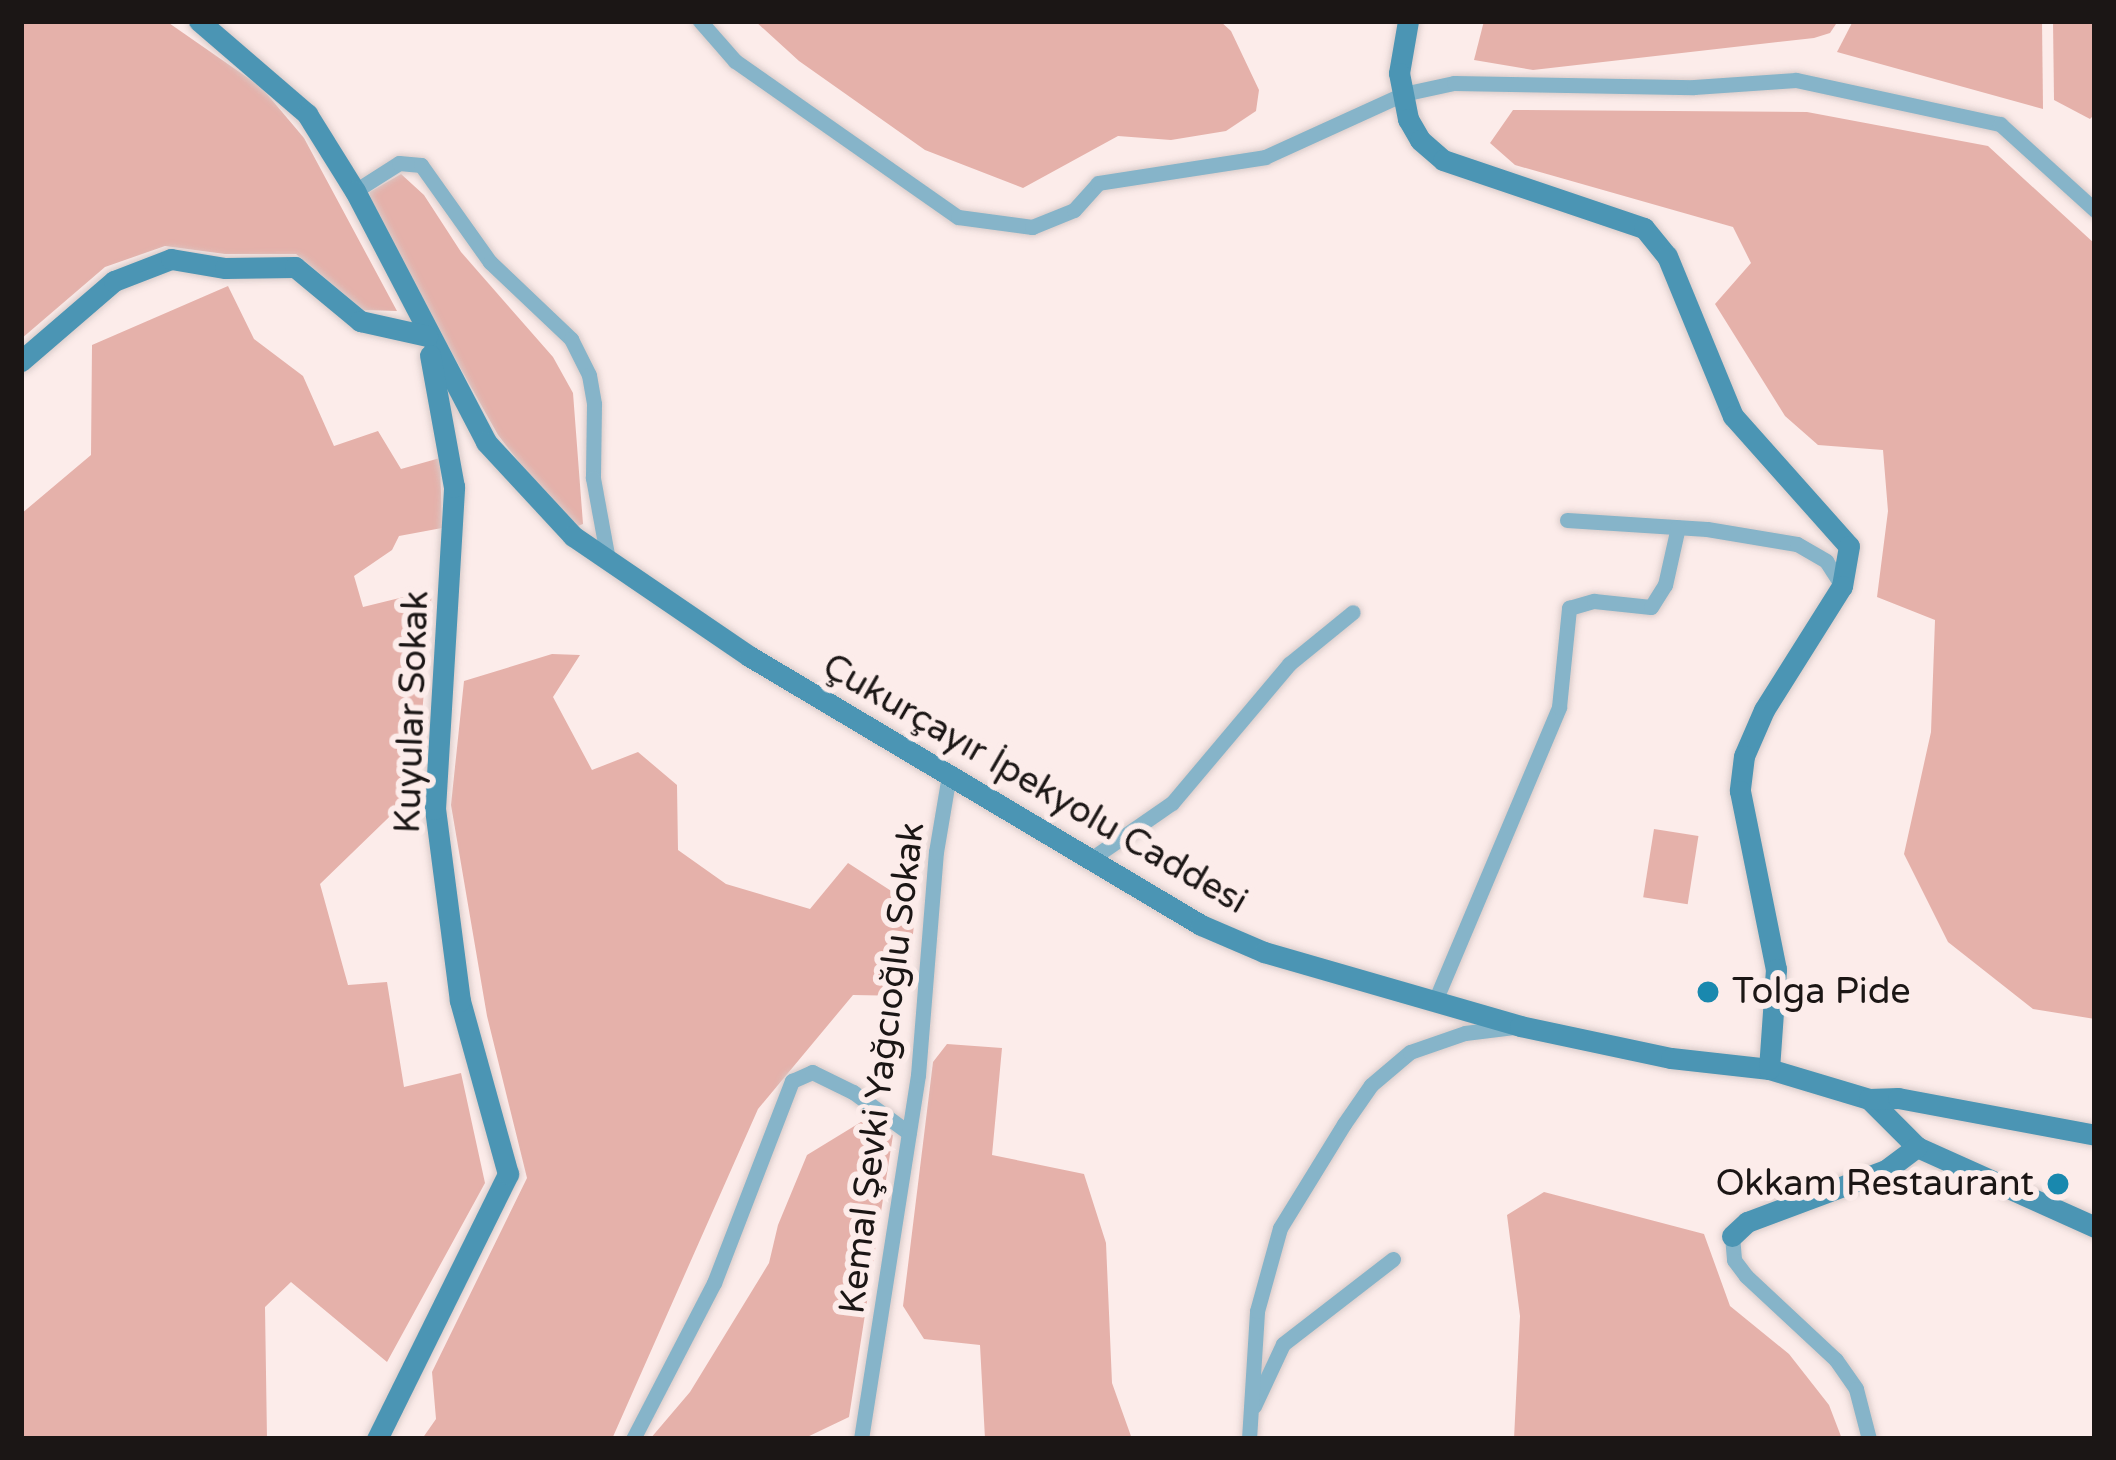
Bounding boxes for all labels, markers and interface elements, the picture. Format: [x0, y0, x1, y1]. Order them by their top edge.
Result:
street label: Kuyular Sokak [386, 590, 438, 834]
street label: Çukurçayır İpekyolu Caddesi [815, 645, 1255, 923]
street label: Kemal Şevki Yağcıoğlu Sokak [830, 820, 934, 1316]
place label: Tolga Pide [1732, 970, 1911, 1014]
marker: Tolga Pide [1695, 979, 1721, 1005]
place label: Okkam Restaurant [1715, 1162, 2034, 1206]
marker: Okkam Restaurant [2045, 1171, 2071, 1197]

